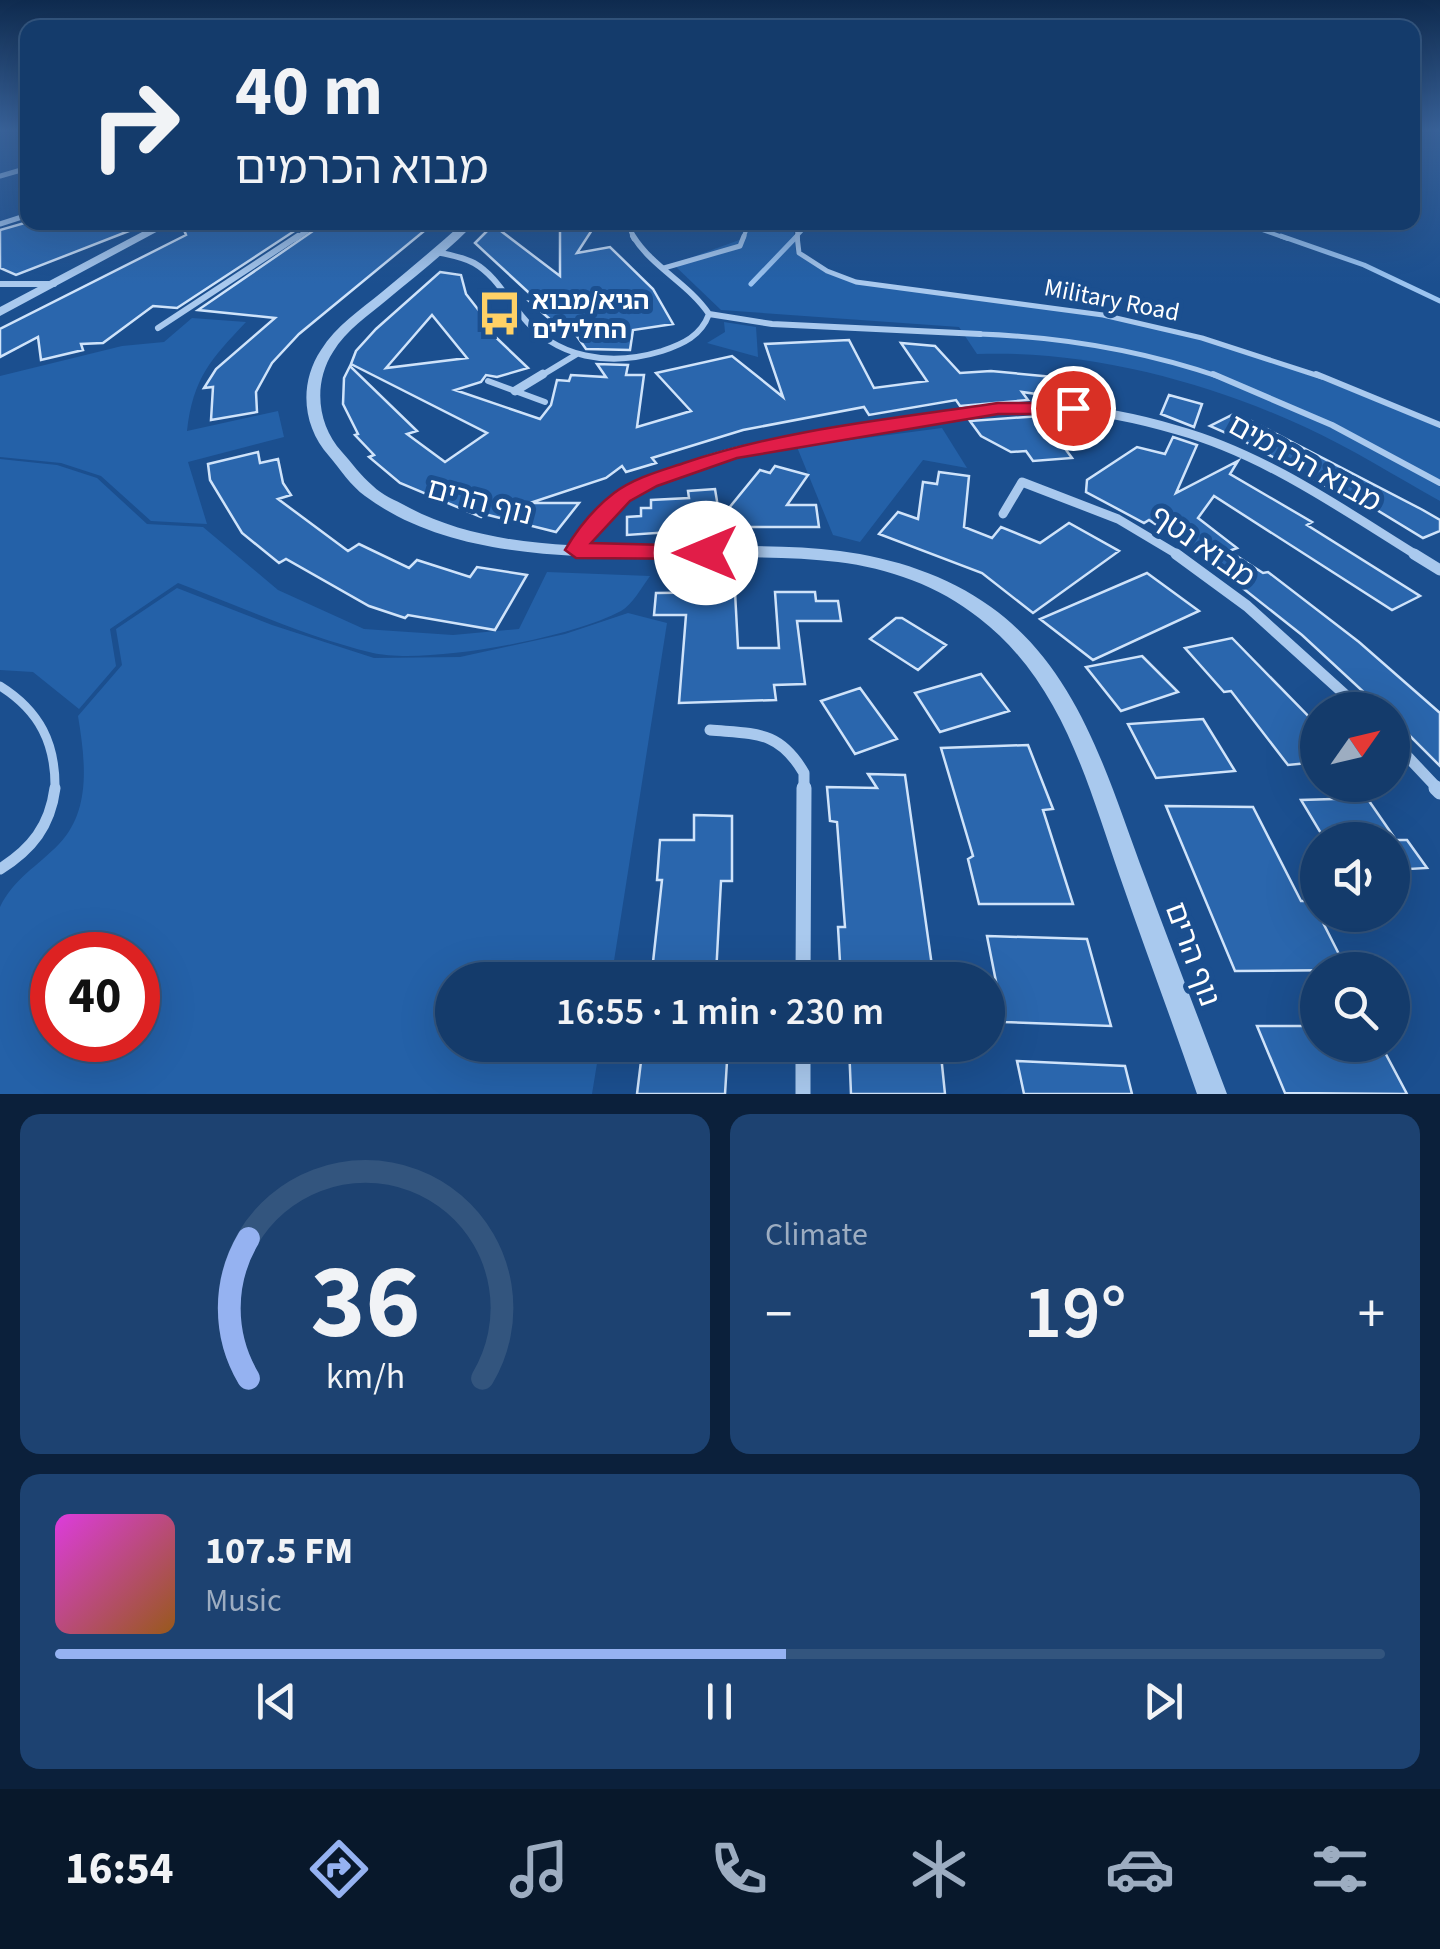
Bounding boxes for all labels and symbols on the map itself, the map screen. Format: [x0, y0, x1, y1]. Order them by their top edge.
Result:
street label: Military Road [1041, 269, 1182, 331]
place label: הגיא/מבוא החלילים [532, 283, 650, 348]
bus stop icon: הגיא/מבוא החלילים [475, 290, 523, 338]
pin [1031, 366, 1116, 451]
street label: מבוא הכרמים [1220, 404, 1389, 523]
street label: נוף הרים [422, 467, 538, 536]
street label: מבוא נטף [1142, 495, 1264, 598]
position arrow [654, 501, 758, 605]
north arrow [1300, 692, 1410, 802]
street label: נוף הרים [1154, 896, 1231, 1012]
speed limit sign: 40 [30, 932, 160, 1062]

